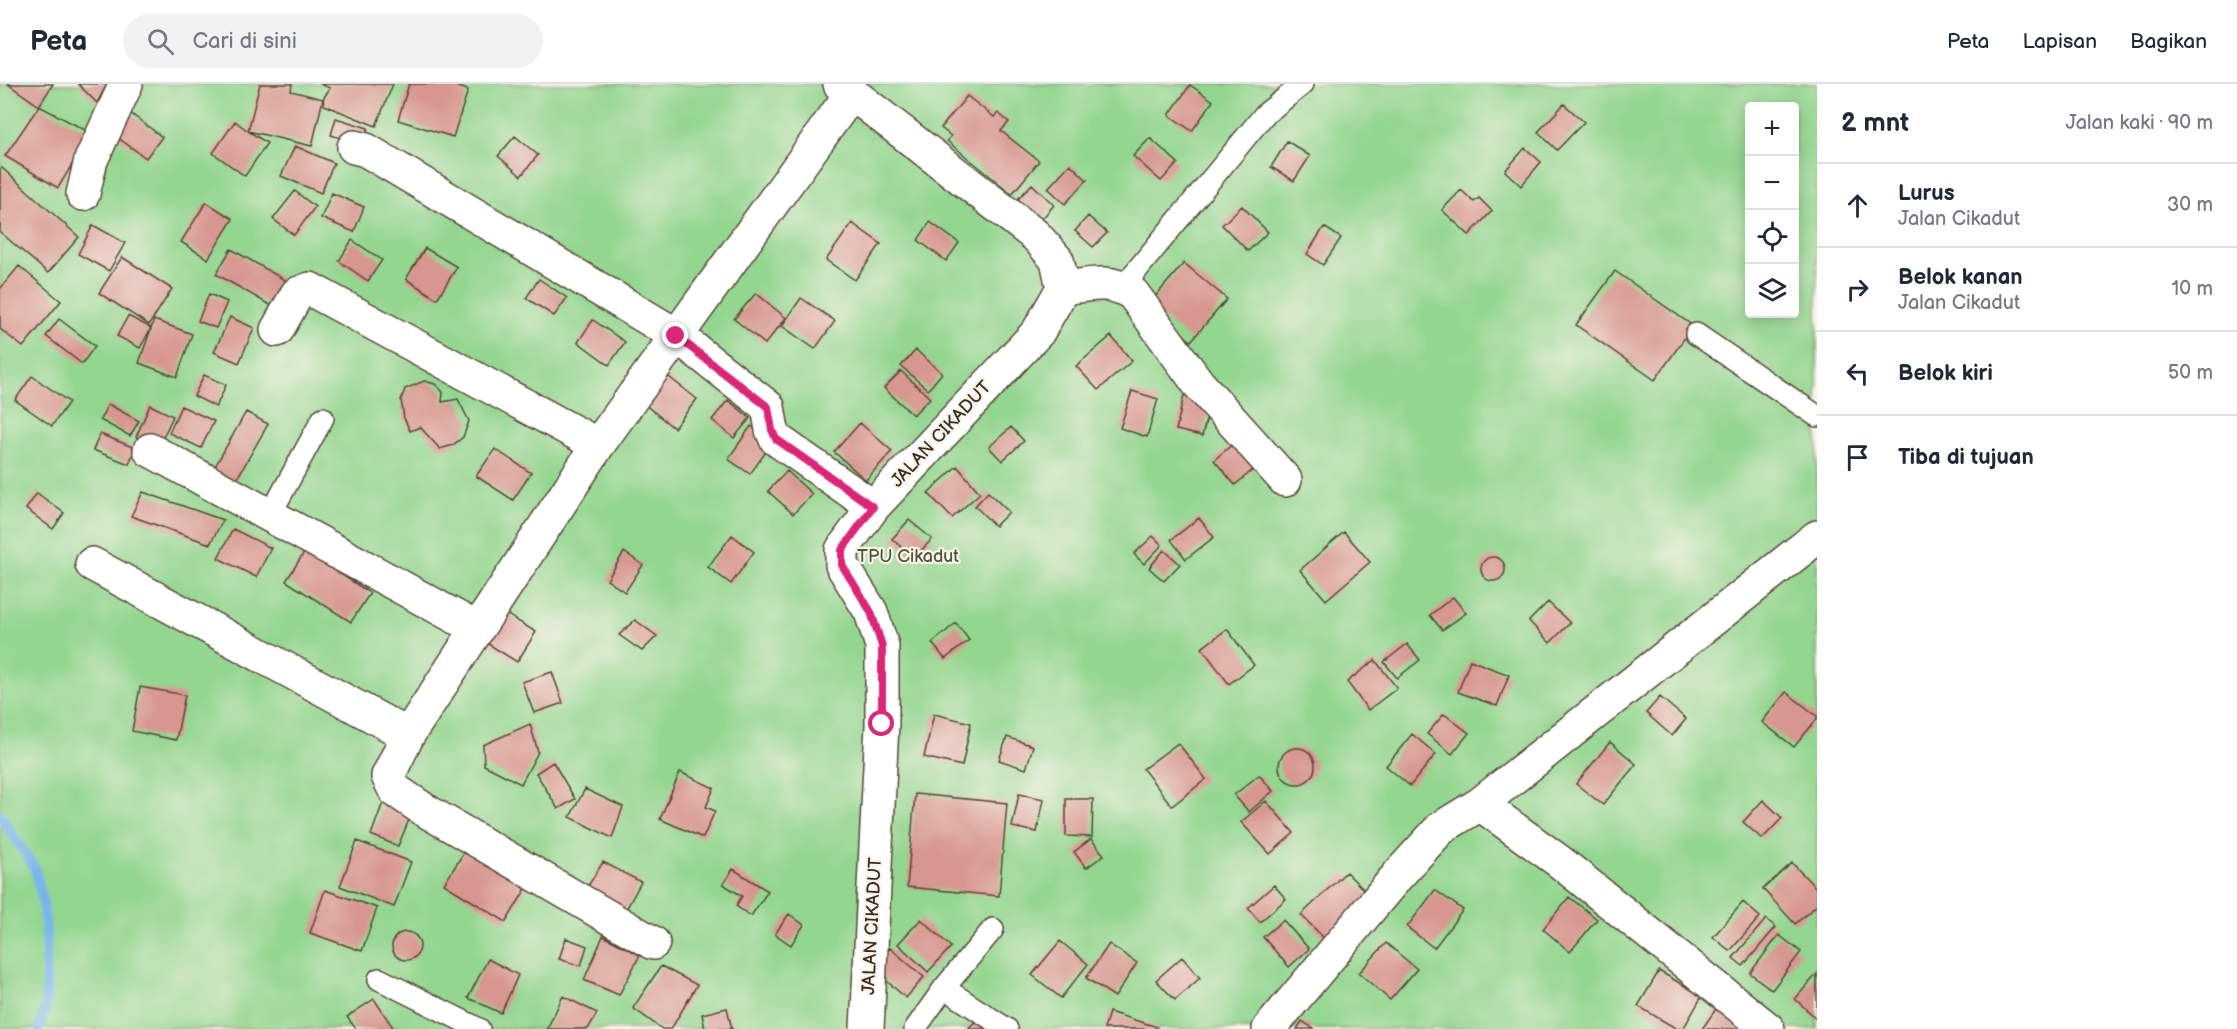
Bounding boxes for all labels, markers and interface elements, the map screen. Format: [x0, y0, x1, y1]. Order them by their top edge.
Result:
search box [123, 14, 543, 68]
text: Peta [30, 25, 87, 58]
icon: search [144, 25, 177, 58]
text: Cari di sini [192, 28, 297, 55]
text: Peta [1947, 29, 1989, 54]
text: Lapisan [2022, 29, 2097, 54]
text: Bagikan [2130, 29, 2207, 54]
map controls [1745, 102, 1799, 318]
button: + [1745, 102, 1799, 156]
text: 2 mnt [1841, 108, 1909, 139]
text: Jalan kaki · 90 m [2066, 111, 2213, 135]
button: − [1745, 156, 1799, 210]
text: Lurus [1898, 180, 1954, 207]
icon: ahead [1841, 189, 1874, 222]
text: 30 m [2167, 193, 2213, 217]
text: Jalan Cikadut [1898, 207, 2020, 231]
button: locate [1745, 210, 1799, 264]
button: layers [1745, 264, 1799, 318]
text: Belok kanan [1898, 264, 2023, 291]
icon: right [1841, 273, 1874, 306]
text: 10 m [2172, 277, 2213, 301]
text: Jalan Cikadut [1898, 291, 2020, 315]
route end [662, 322, 688, 348]
icon: left [1841, 357, 1874, 390]
text: Belok kiri [1898, 360, 1993, 387]
text: 50 m [2168, 361, 2213, 385]
street label: JALAN CIKADUT [886, 376, 996, 491]
icon: arrive [1841, 441, 1874, 474]
text: Tiba di tujuan [1898, 444, 2034, 471]
park label: TPU Cikadut [857, 546, 959, 567]
route start [868, 710, 894, 736]
street label: JALAN CIKADUT [858, 857, 886, 995]

